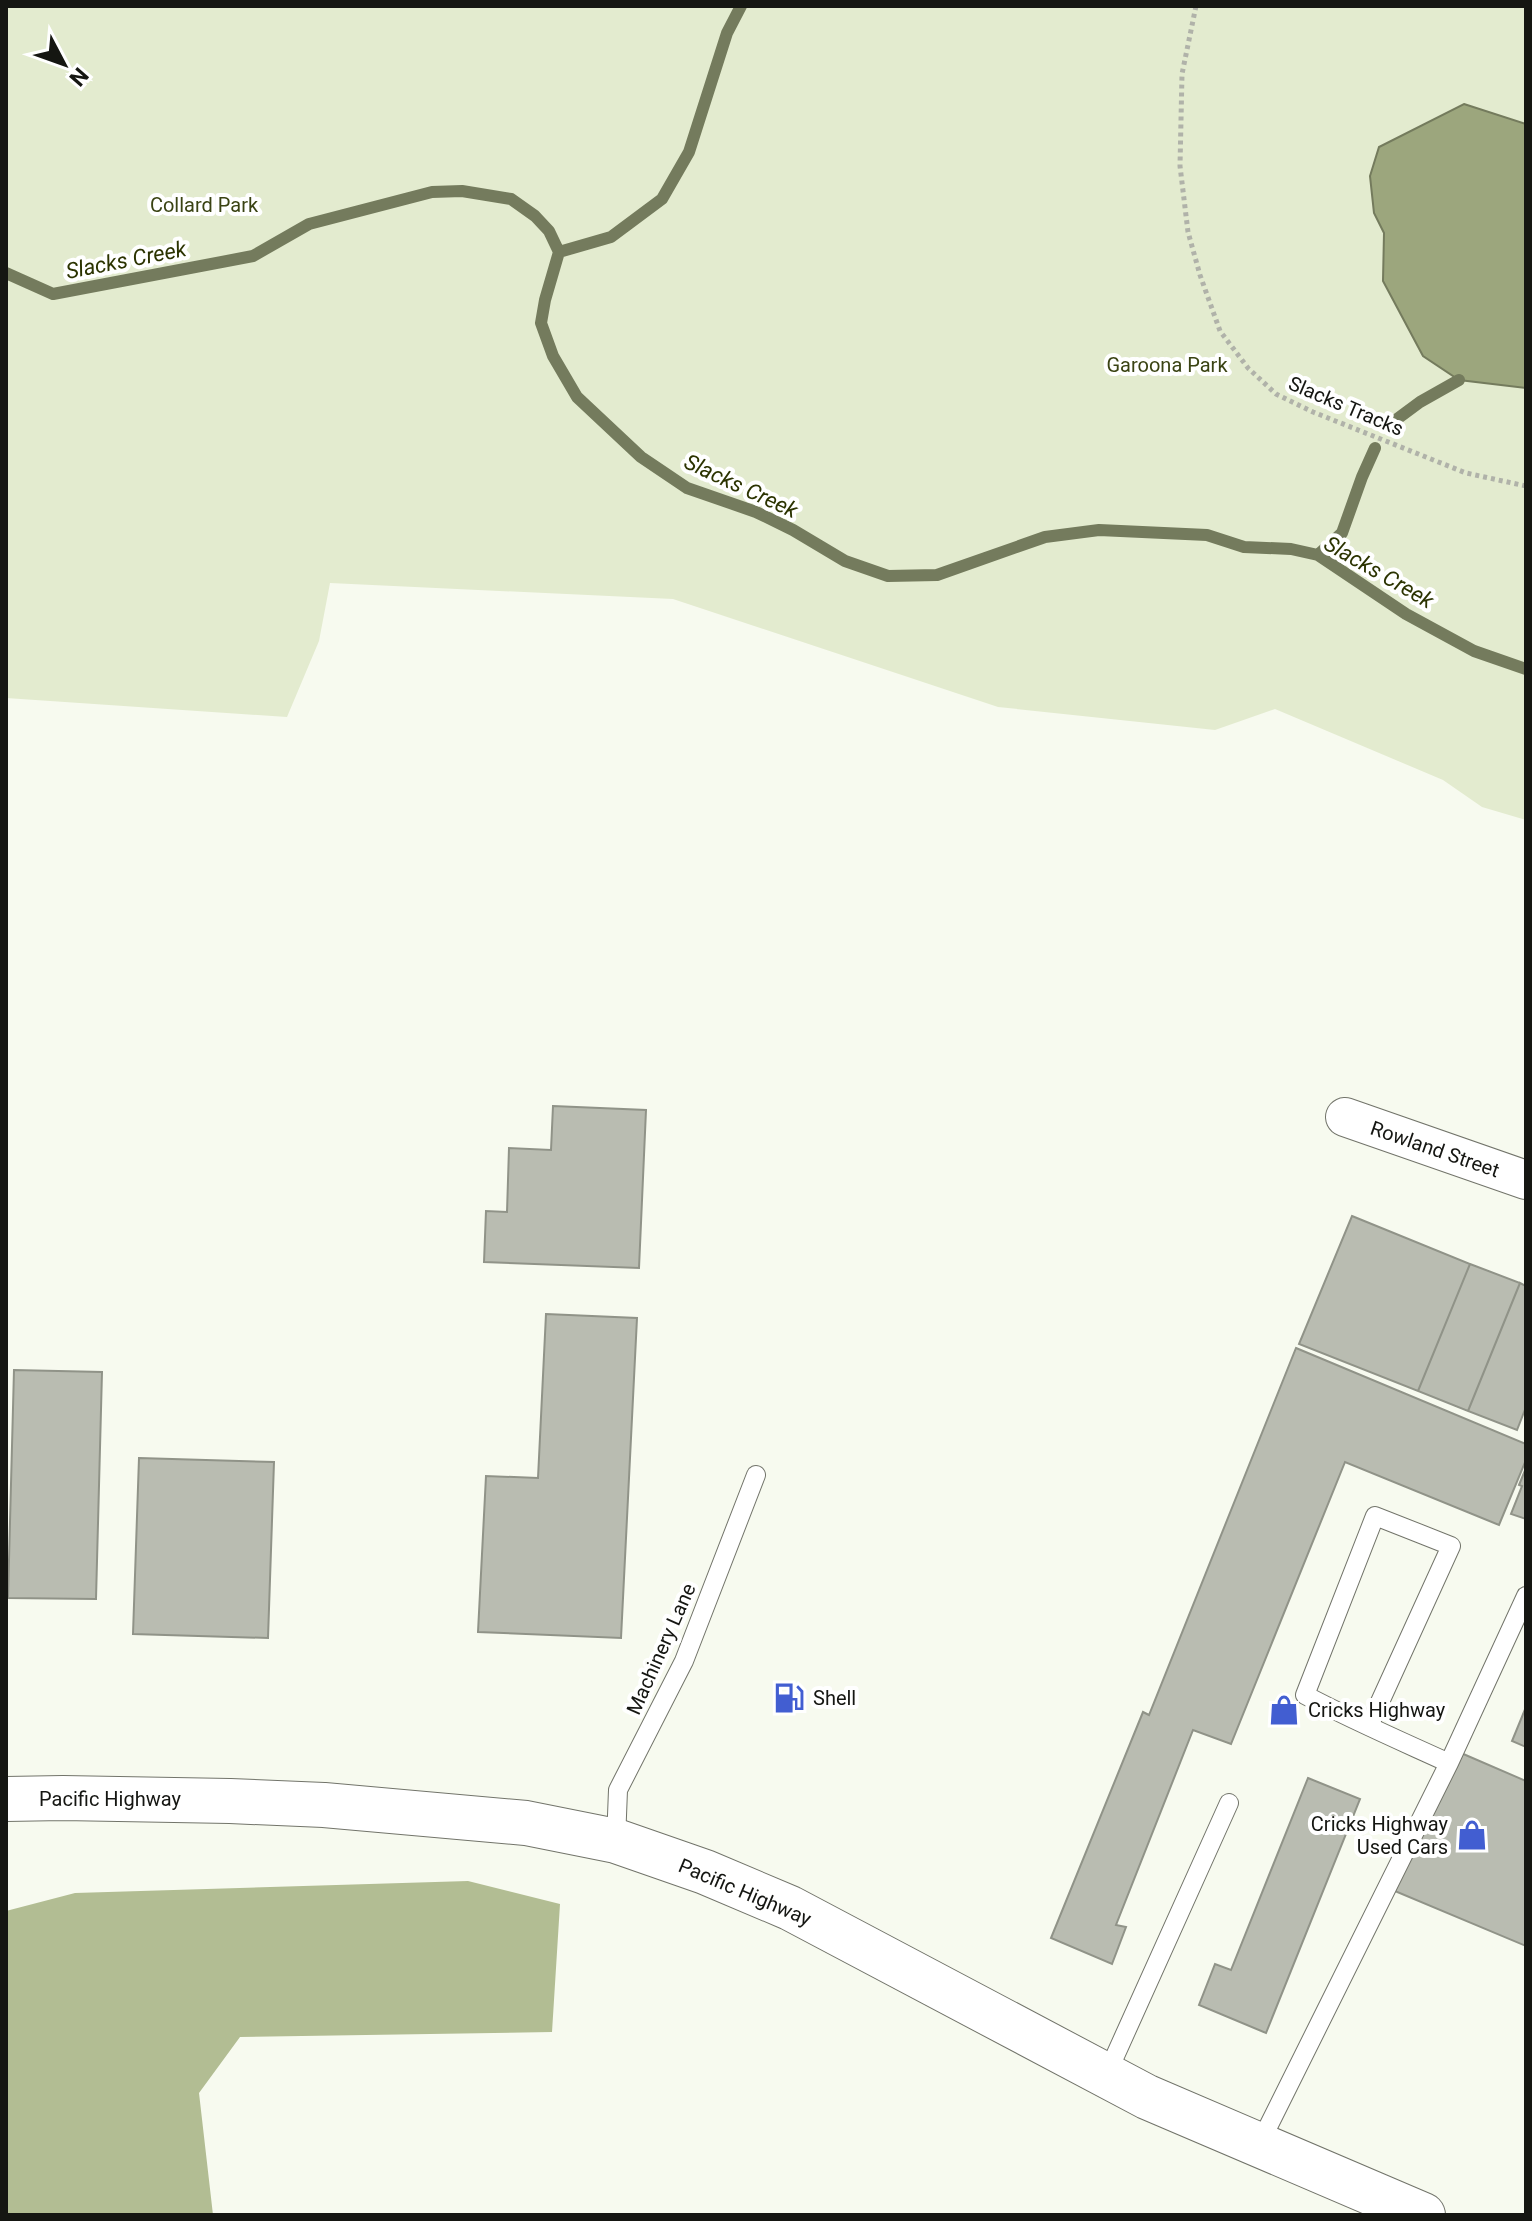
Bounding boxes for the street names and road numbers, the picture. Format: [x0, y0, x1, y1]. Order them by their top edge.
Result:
street label: Slacks Tracks [1285, 371, 1407, 441]
street label: Rowland Street [1367, 1116, 1503, 1182]
street label: Machinery Lane [621, 1580, 701, 1718]
street label: Pacific Highway [39, 1787, 181, 1811]
street label: Pacific Highway [675, 1853, 815, 1931]

